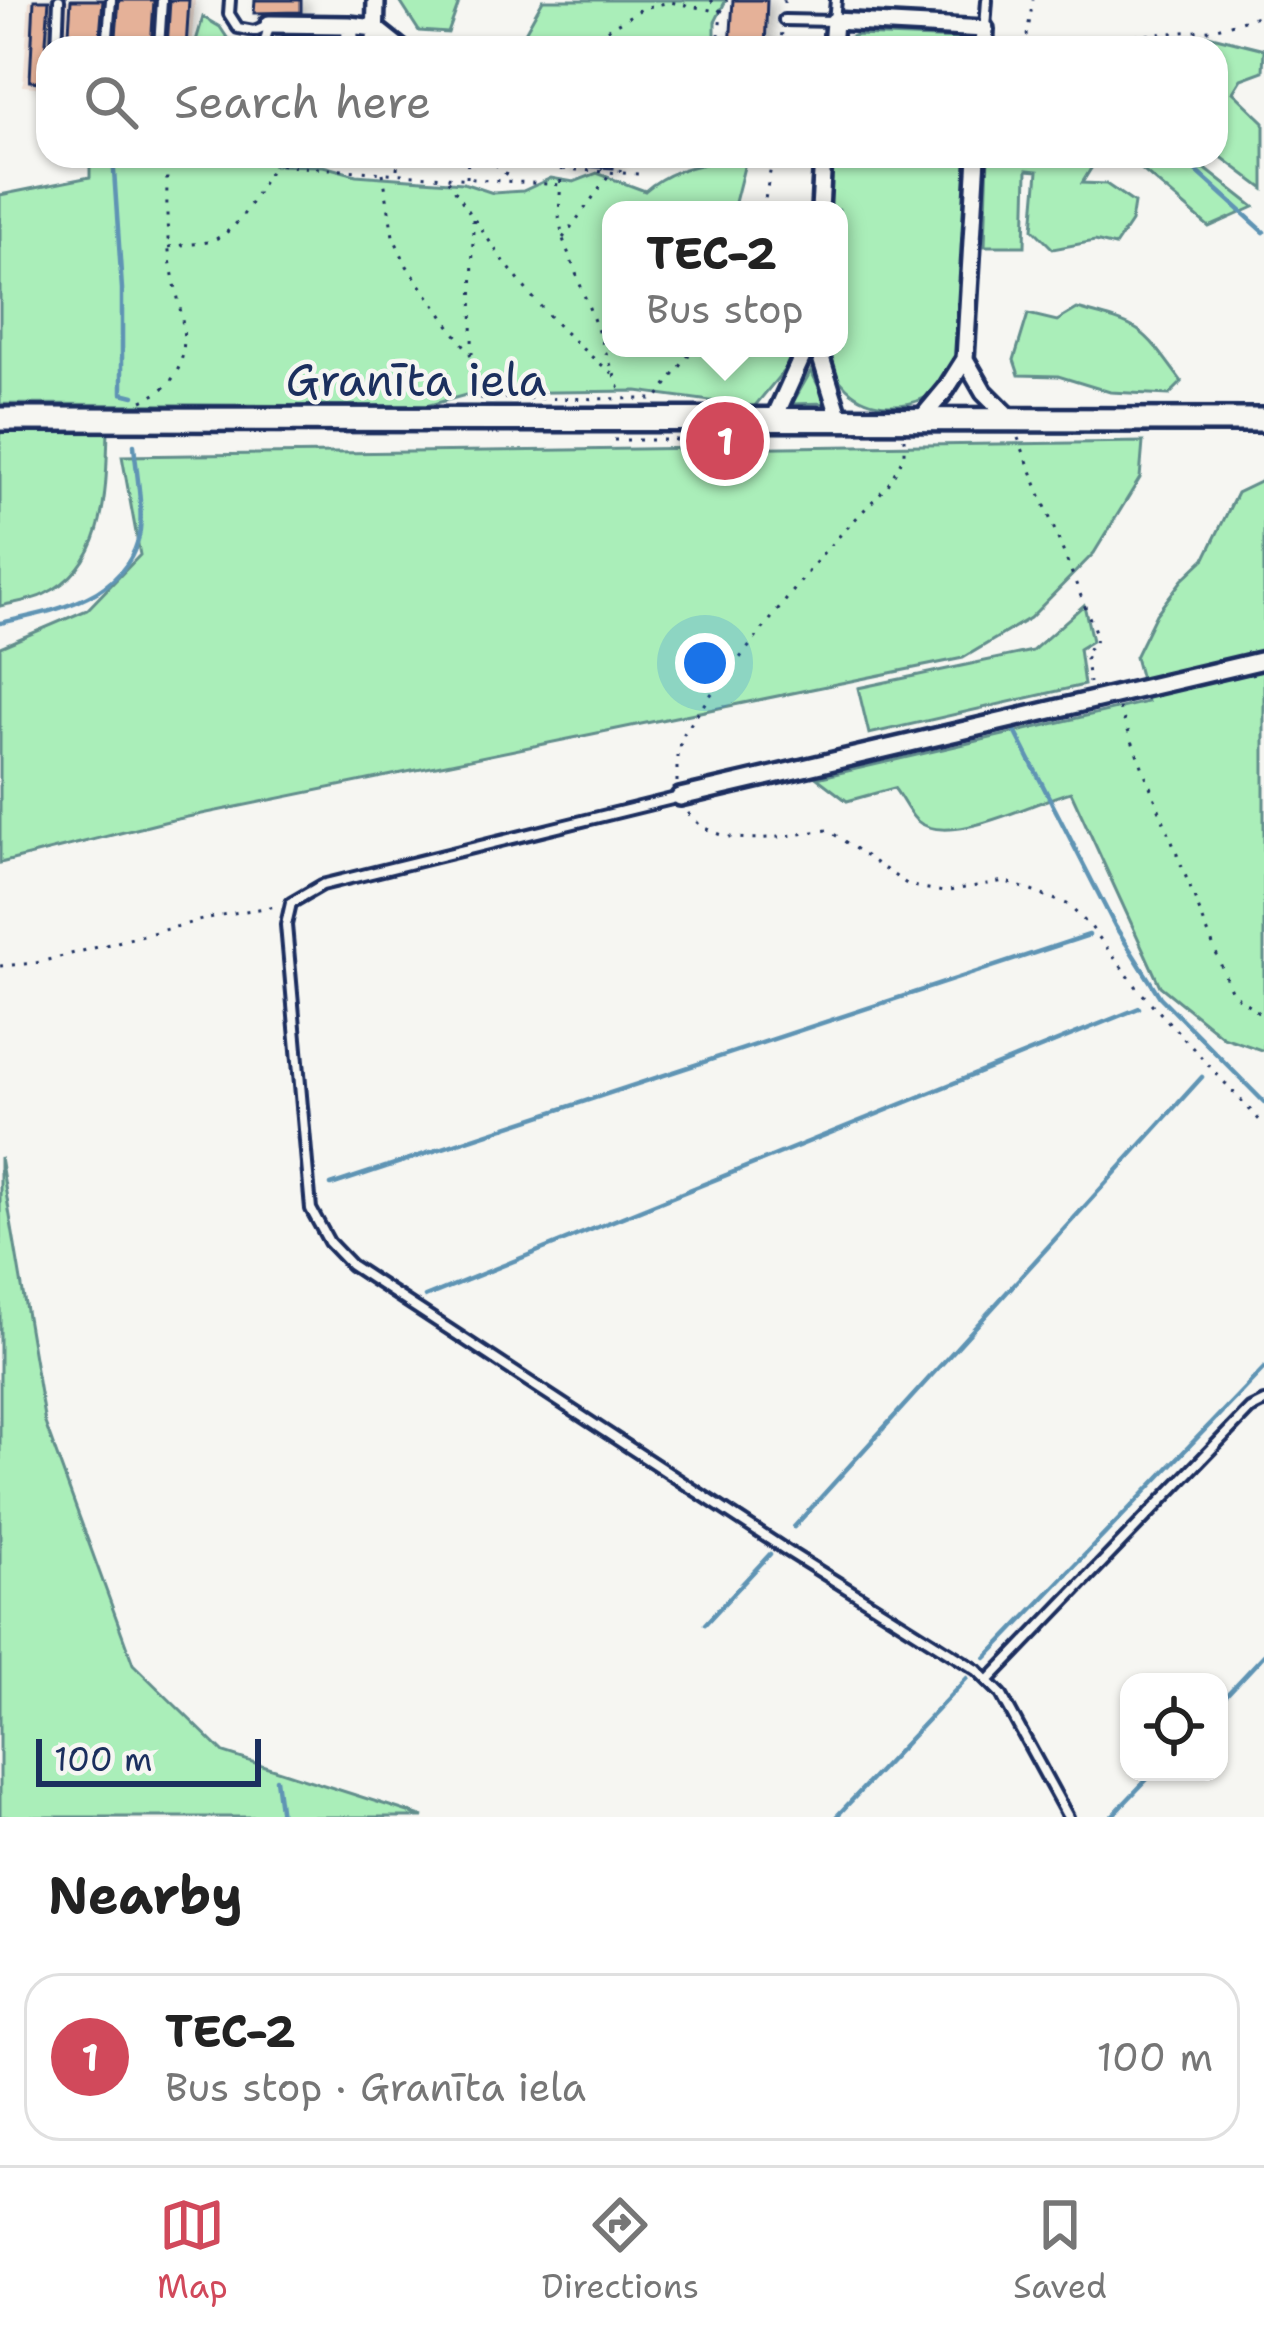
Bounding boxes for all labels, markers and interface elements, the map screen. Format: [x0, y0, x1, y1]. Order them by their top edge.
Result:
search box [36, 36, 1228, 168]
icon: search [78, 69, 144, 135]
text: Search here [174, 72, 431, 132]
popup [602, 201, 848, 357]
text: TEC-2 [646, 223, 777, 283]
text: Bus stop [646, 283, 804, 335]
street label: Granīta iela [286, 350, 546, 410]
pin: 1 [686, 396, 764, 486]
your location [675, 633, 735, 693]
map controls [1120, 1673, 1228, 1781]
button: locate [1120, 1673, 1228, 1781]
scale bar [36, 1733, 261, 1786]
text: 100 m [54, 1737, 153, 1782]
text: Nearby [48, 1861, 243, 1929]
text: TEC-2 [165, 2001, 296, 2061]
text: 1 [81, 2031, 99, 2083]
text: 100 m [1097, 2031, 1213, 2083]
text: Bus stop · Granīta iela [165, 2061, 586, 2113]
tab: Map [157, 2192, 228, 2309]
tab: Directions [542, 2192, 699, 2309]
tab: Saved [1013, 2192, 1107, 2309]

